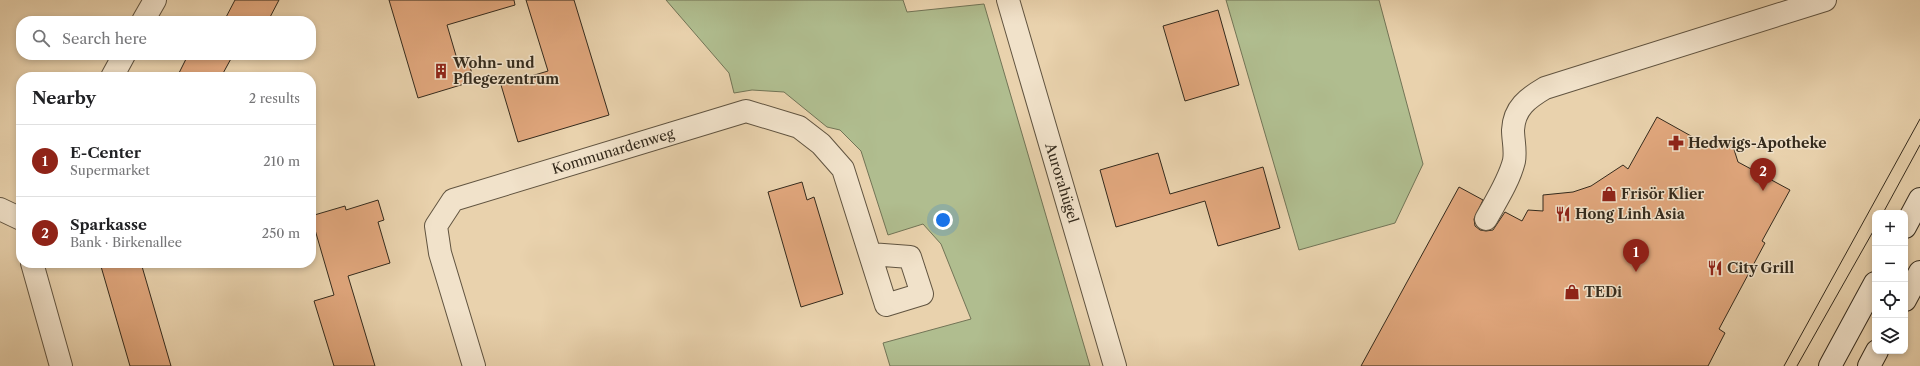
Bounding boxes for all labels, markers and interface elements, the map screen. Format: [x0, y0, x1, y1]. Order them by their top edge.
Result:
search box [16, 16, 316, 60]
icon: search [30, 27, 52, 49]
text: Search here [62, 29, 147, 48]
place label: Wohn- und Pflegezentrum [452, 54, 559, 88]
building icon: Wohn- und Pflegezentrum [432, 62, 450, 80]
text: Nearby [32, 88, 96, 108]
text: 2 results [249, 90, 300, 106]
street label: Kommunardenweg [550, 124, 677, 178]
pharmacy icon: Hedwigs-Apotheke [1667, 134, 1685, 152]
place label: Hedwigs-Apotheke [1688, 134, 1827, 152]
street label: Aurorahügel [1041, 140, 1083, 225]
text: E-Center [70, 143, 141, 162]
text: 1 [42, 153, 48, 169]
text: 210 m [263, 153, 300, 169]
pin: 2 [1750, 158, 1776, 191]
text: Supermarket [70, 162, 150, 178]
shop icon: Frisör Klier [1600, 185, 1618, 203]
place label: Frisör Klier [1621, 185, 1704, 203]
restaurant icon: Hong Linh Asia [1554, 205, 1572, 223]
place label: Hong Linh Asia [1575, 205, 1686, 223]
your location [933, 210, 953, 230]
map controls [1872, 210, 1908, 354]
button: + [1872, 210, 1908, 246]
text: Sparkasse [70, 215, 147, 234]
text: 2 [41, 225, 49, 241]
text: 250 m [262, 225, 300, 241]
text: Bank · Birkenallee [70, 234, 182, 250]
pin: 1 [1623, 239, 1649, 272]
button: − [1872, 246, 1908, 282]
restaurant icon: City Grill [1706, 259, 1724, 277]
place label: City Grill [1727, 259, 1794, 277]
button: locate [1872, 282, 1908, 318]
shop icon: TEDi [1563, 283, 1581, 301]
place label: TEDi [1584, 283, 1622, 301]
button: layers [1872, 318, 1908, 354]

